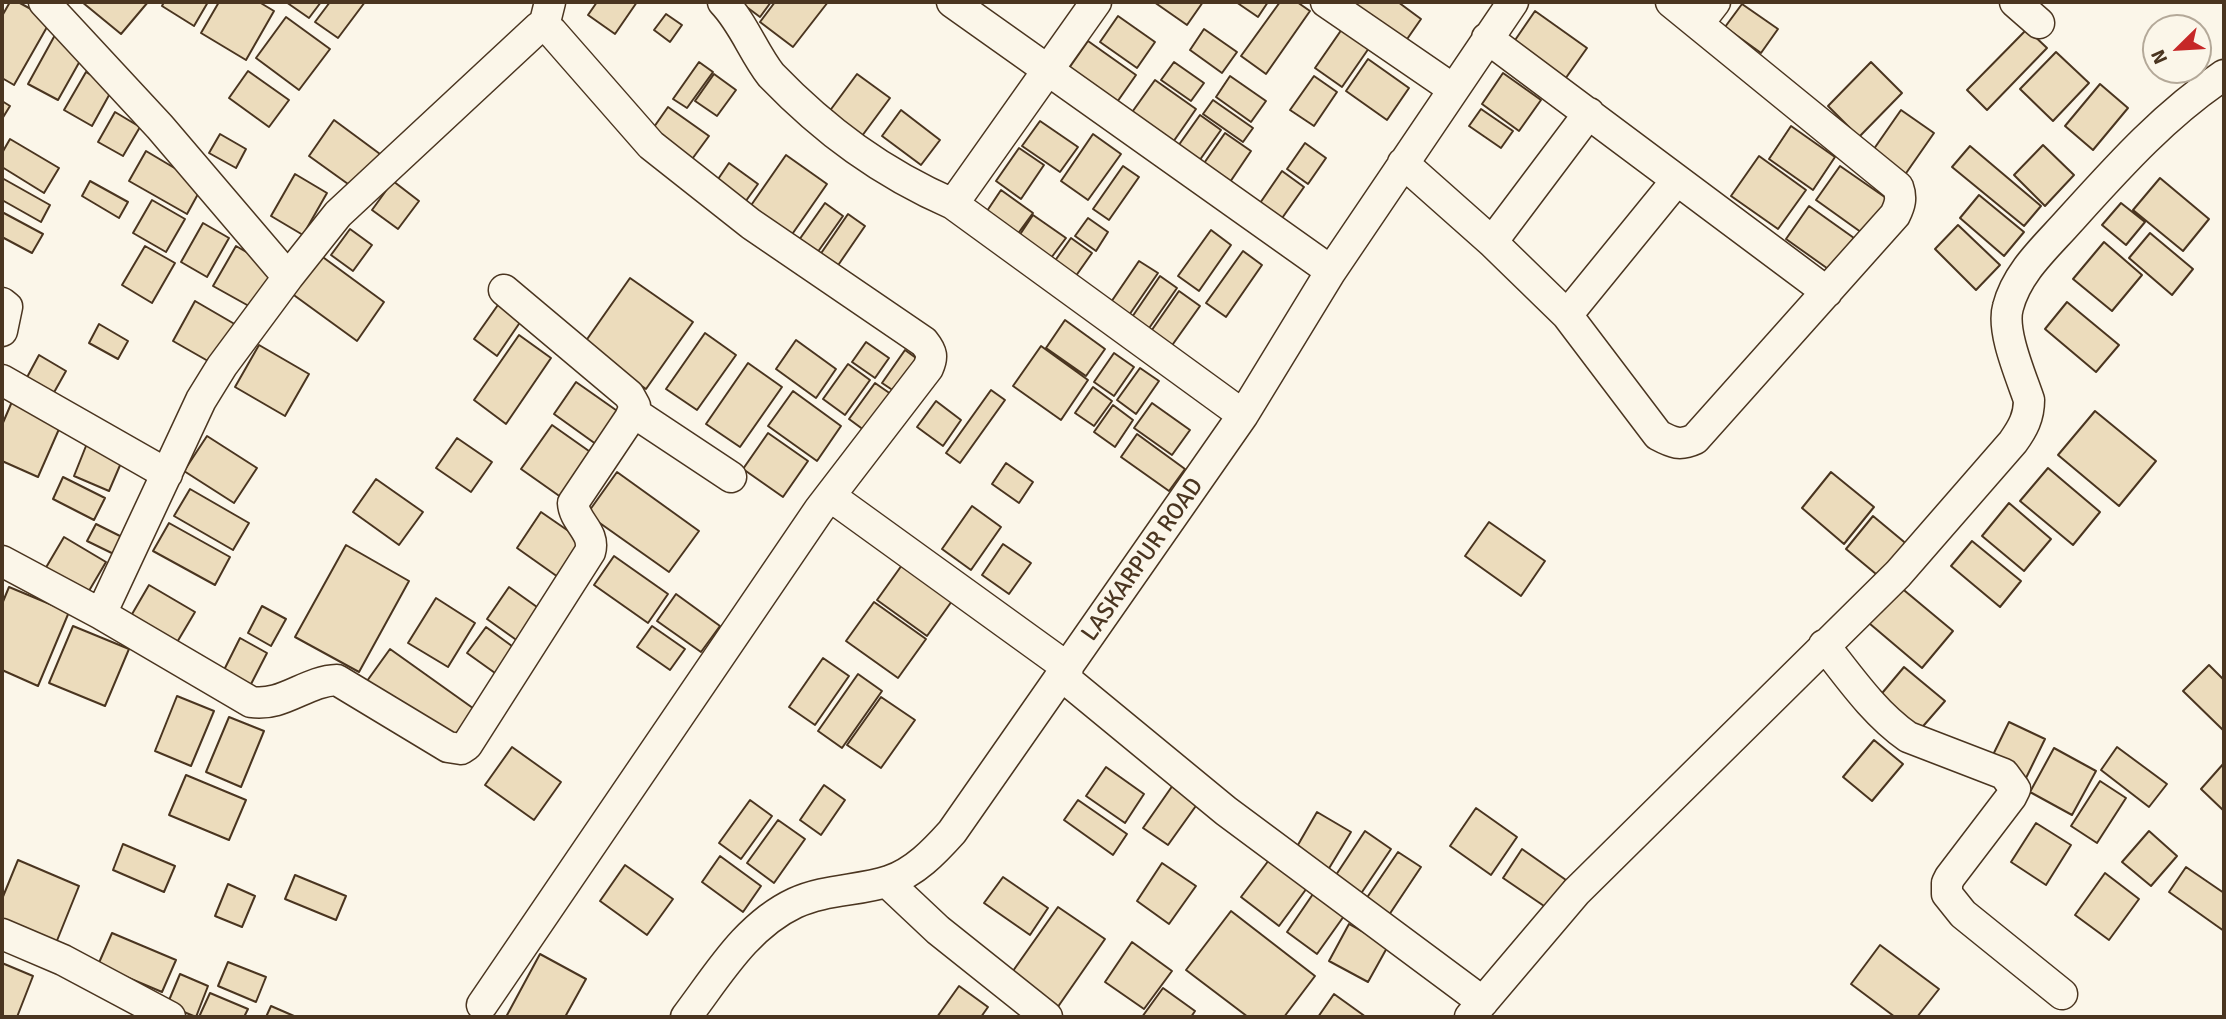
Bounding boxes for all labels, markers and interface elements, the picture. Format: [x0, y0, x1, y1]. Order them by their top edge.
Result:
north arrow [2142, 14, 2212, 84]
text: N [2146, 46, 2173, 68]
street label: LASKARPUR ROAD [1076, 473, 1210, 647]

